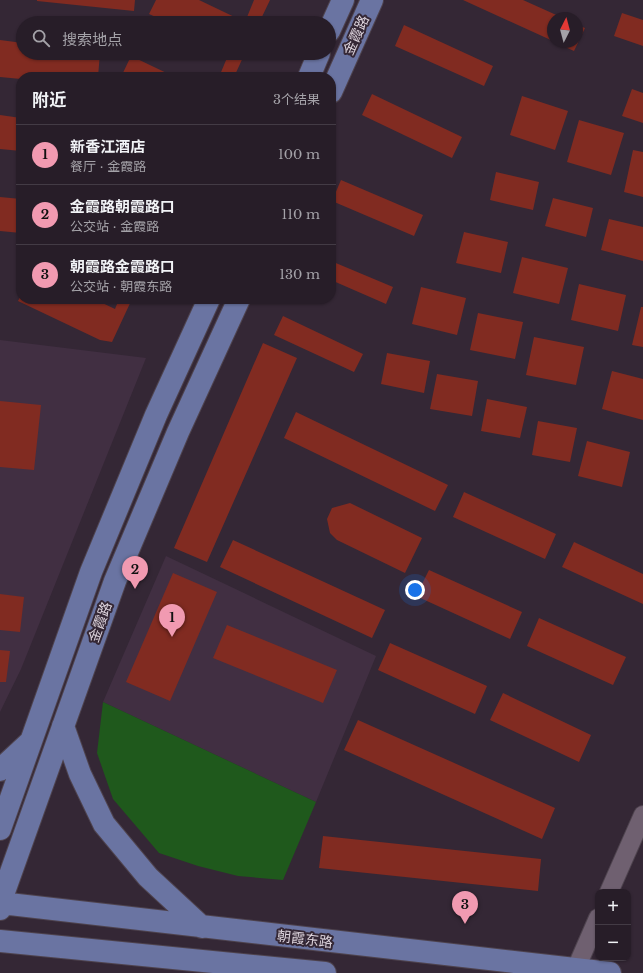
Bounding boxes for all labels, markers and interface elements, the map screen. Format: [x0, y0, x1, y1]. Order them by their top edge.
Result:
street label: 金霞路 [339, 12, 373, 58]
north arrow [547, 12, 583, 48]
search box [16, 16, 336, 60]
icon: search [30, 27, 52, 49]
text: 搜索地点 [62, 30, 122, 49]
text: 附近 [32, 90, 66, 111]
text: 3个结果 [273, 91, 320, 108]
text: 新香江酒店 [70, 137, 145, 156]
text: 1 [42, 146, 48, 163]
text: 100 m [278, 146, 320, 163]
text: 餐厅 · 金霞路 [70, 158, 146, 175]
text: 金霞路朝霞路口 [70, 197, 175, 216]
text: 2 [41, 206, 49, 223]
text: 110 m [281, 206, 320, 223]
text: 公交站 · 金霞路 [70, 218, 159, 235]
text: 朝霞路金霞路口 [70, 257, 175, 276]
text: 3 [41, 266, 49, 283]
text: 130 m [279, 266, 320, 283]
text: 公交站 · 朝霞东路 [70, 278, 172, 295]
pin: 2 [122, 556, 148, 589]
your location [405, 580, 425, 600]
street label: 金霞路 [84, 599, 116, 645]
pin: 1 [159, 604, 185, 637]
map controls [595, 889, 631, 961]
button: + [595, 889, 631, 925]
pin: 3 [452, 891, 478, 924]
button: − [595, 925, 631, 961]
street label: 朝霞东路 [276, 927, 334, 951]

